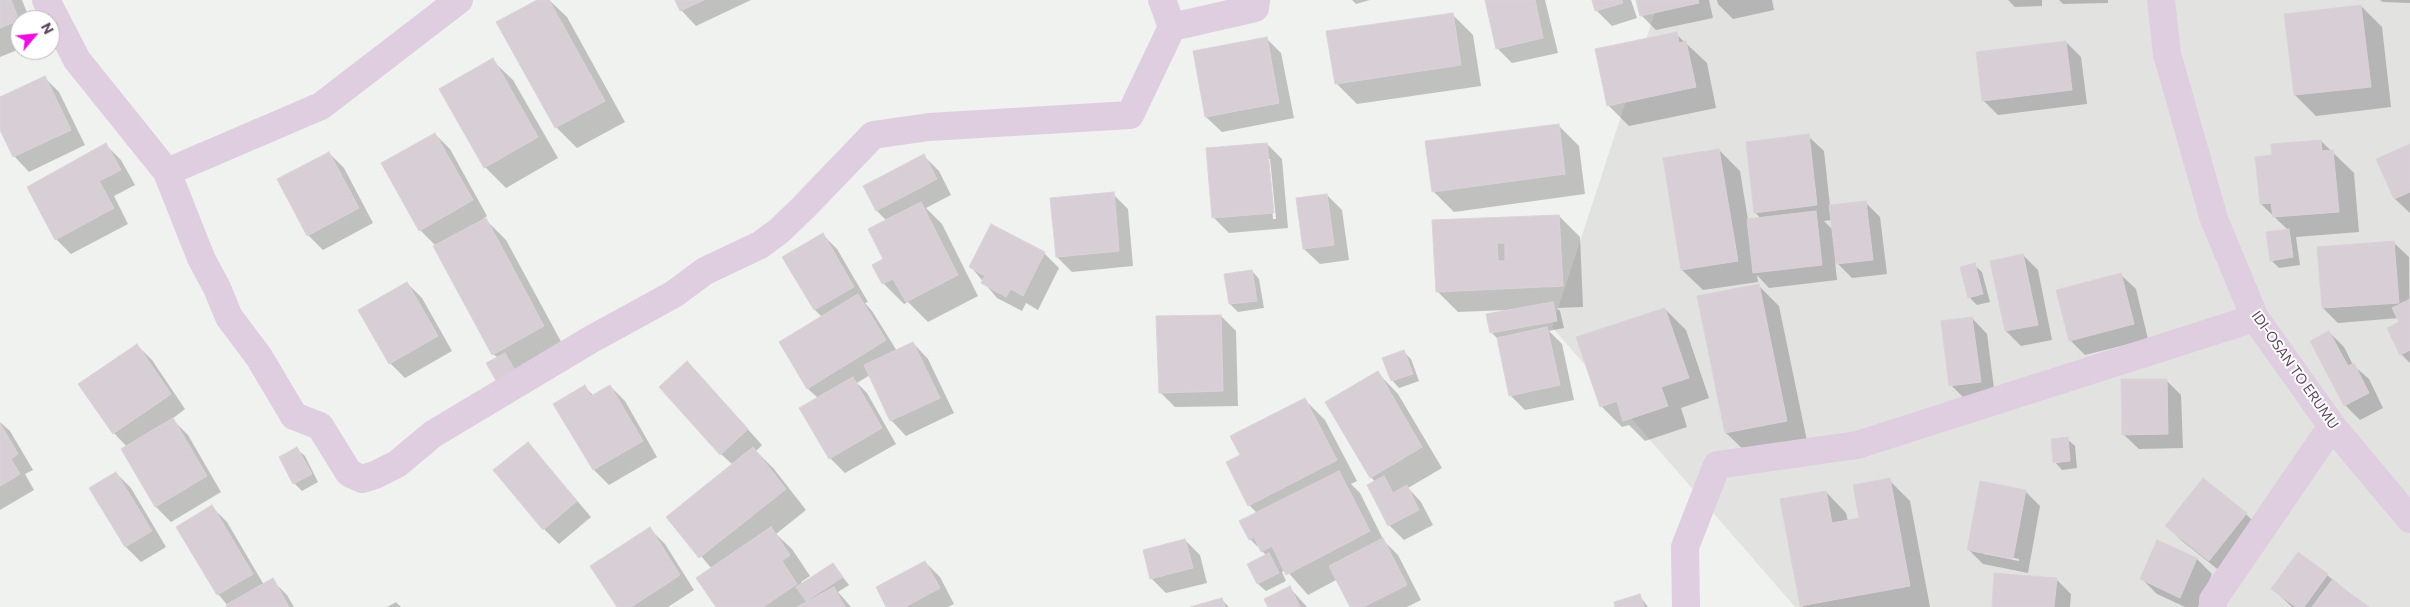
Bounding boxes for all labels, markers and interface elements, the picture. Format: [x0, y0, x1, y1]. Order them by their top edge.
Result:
north arrow [10, 10, 60, 60]
text: N [38, 20, 58, 37]
street label: IDI-OSAN TO ERUMU [2248, 308, 2342, 432]

